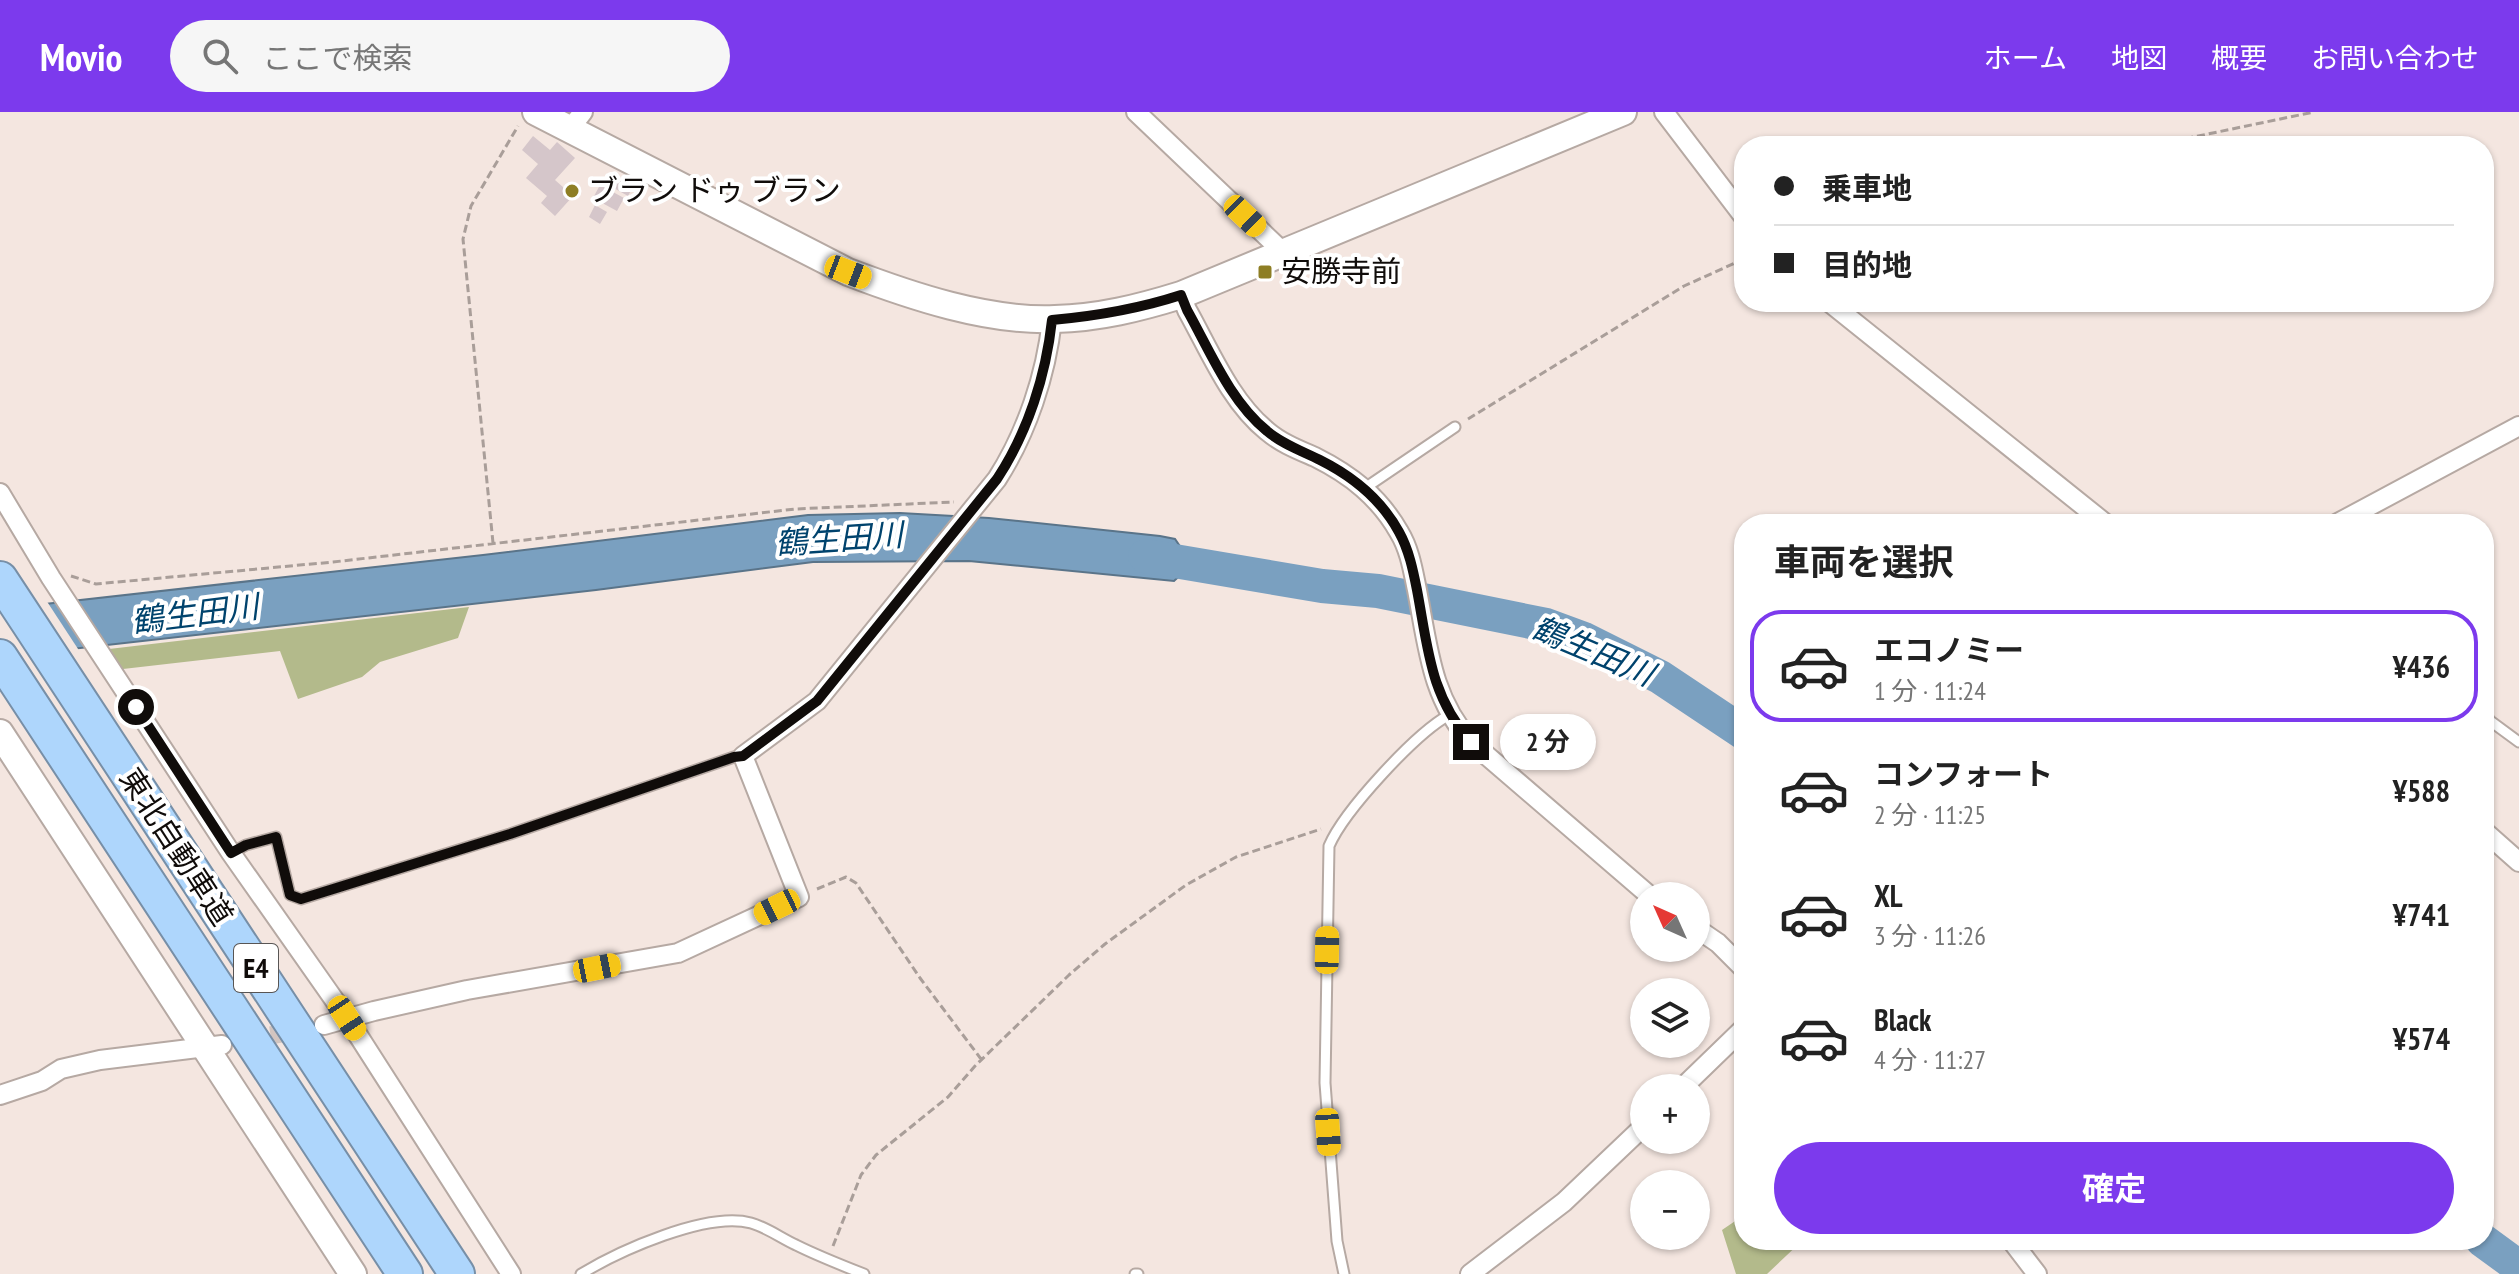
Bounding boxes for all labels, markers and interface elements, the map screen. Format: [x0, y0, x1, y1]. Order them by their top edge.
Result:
search box [170, 20, 730, 92]
text: Movio [40, 32, 122, 81]
icon: search [198, 34, 242, 78]
text: ここで検索 [262, 38, 412, 77]
text: ホーム [1984, 39, 2067, 76]
text: 地図 [2111, 39, 2167, 76]
text: 概要 [2211, 39, 2267, 76]
text: お問い合わせ [2311, 39, 2479, 76]
text: 乗車地 [1822, 168, 1912, 207]
place label: ブラン ドゥ ブラン [588, 170, 841, 209]
marker: ブラン ドゥ ブラン [563, 182, 581, 200]
car [1219, 191, 1271, 241]
text: 目的地 [1822, 245, 1912, 284]
place label: 安勝寺前 [1281, 251, 1401, 290]
car [821, 252, 875, 292]
marker: 安勝寺前 [1256, 263, 1274, 281]
water label: 鶴生田川 [774, 512, 907, 563]
text: 車両を選択 [1774, 538, 1954, 585]
water label: 鶴生田川 [129, 584, 264, 642]
water label: 鶴生田川 [1526, 606, 1663, 696]
icon: car [1778, 630, 1850, 702]
text: エコノミー [1874, 630, 2024, 669]
text: ¥436 [2393, 647, 2450, 686]
text: 1 分 · 11:24 [1874, 674, 1986, 707]
route start [118, 689, 154, 725]
callout: 2 分 [1499, 714, 1595, 770]
route end [1453, 724, 1489, 760]
text: 2 分 [1526, 725, 1570, 758]
icon: car [1778, 754, 1850, 826]
text: コンフォート [1874, 754, 2053, 793]
street label: 東北自動車道 [112, 760, 243, 932]
text: ¥588 [2393, 771, 2450, 810]
text: 2 分 · 11:25 [1874, 798, 1986, 831]
text: XL [1874, 876, 1903, 915]
icon: car [1778, 878, 1850, 950]
north arrow [1630, 882, 1710, 962]
map controls [1630, 882, 1710, 1250]
car [750, 886, 804, 928]
text: ¥741 [2393, 895, 2450, 934]
text: 3 分 · 11:26 [1874, 919, 1986, 952]
car [1315, 926, 1339, 974]
road number: E4 [234, 944, 278, 992]
car [571, 952, 623, 984]
button: layers [1630, 978, 1710, 1058]
car [324, 991, 370, 1045]
text: Black [1874, 1000, 1931, 1039]
icon: car [1778, 1002, 1850, 1074]
text: ¥574 [2393, 1019, 2450, 1058]
text: 4 分 · 11:27 [1874, 1043, 1986, 1076]
button: + [1630, 1074, 1710, 1154]
car [1314, 1107, 1342, 1157]
button: 確定 [1774, 1142, 2454, 1234]
button: − [1630, 1170, 1710, 1250]

